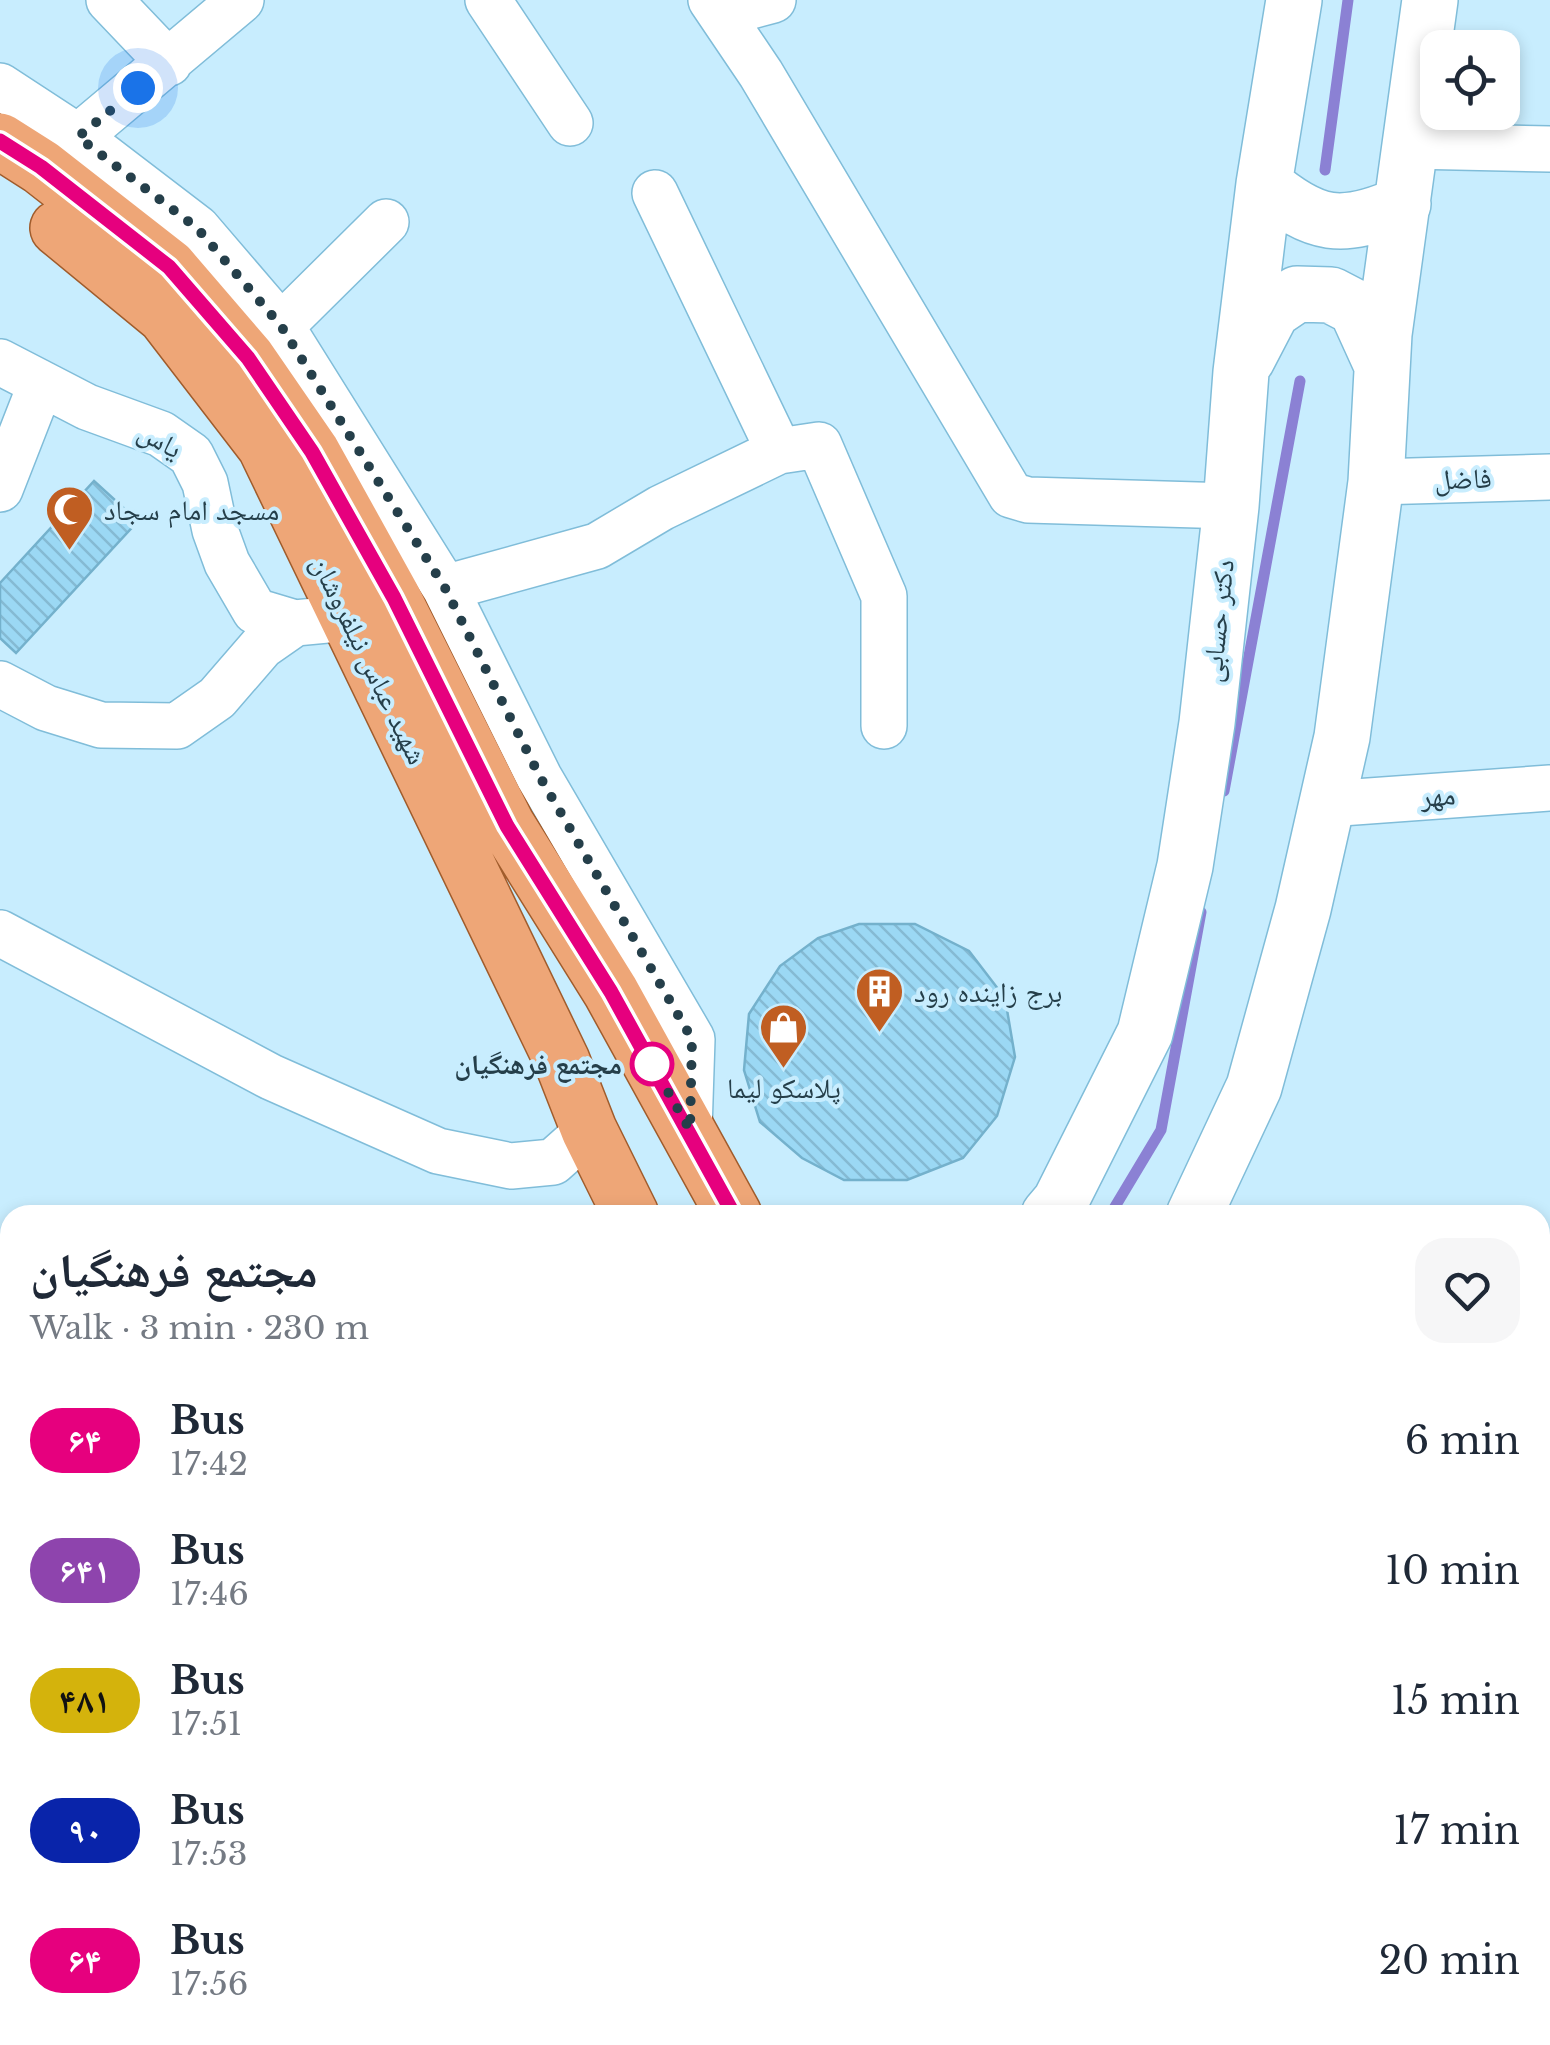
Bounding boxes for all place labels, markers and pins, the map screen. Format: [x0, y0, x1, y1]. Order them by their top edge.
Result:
mosque icon: مسجد امام سجاد [43, 484, 95, 552]
place label: مسجد امام سجاد [104, 493, 279, 529]
building icon: برج زاینده رود [853, 966, 905, 1034]
place label: برج زاینده رود [914, 975, 1062, 1010]
shop icon: پلاسکو لیما [758, 1002, 810, 1070]
marker: مجتمع فرهنگیان [631, 1043, 673, 1085]
place label: مجتمع فرهنگیان [454, 1047, 622, 1083]
place label: پلاسکو لیما [727, 1071, 841, 1106]

